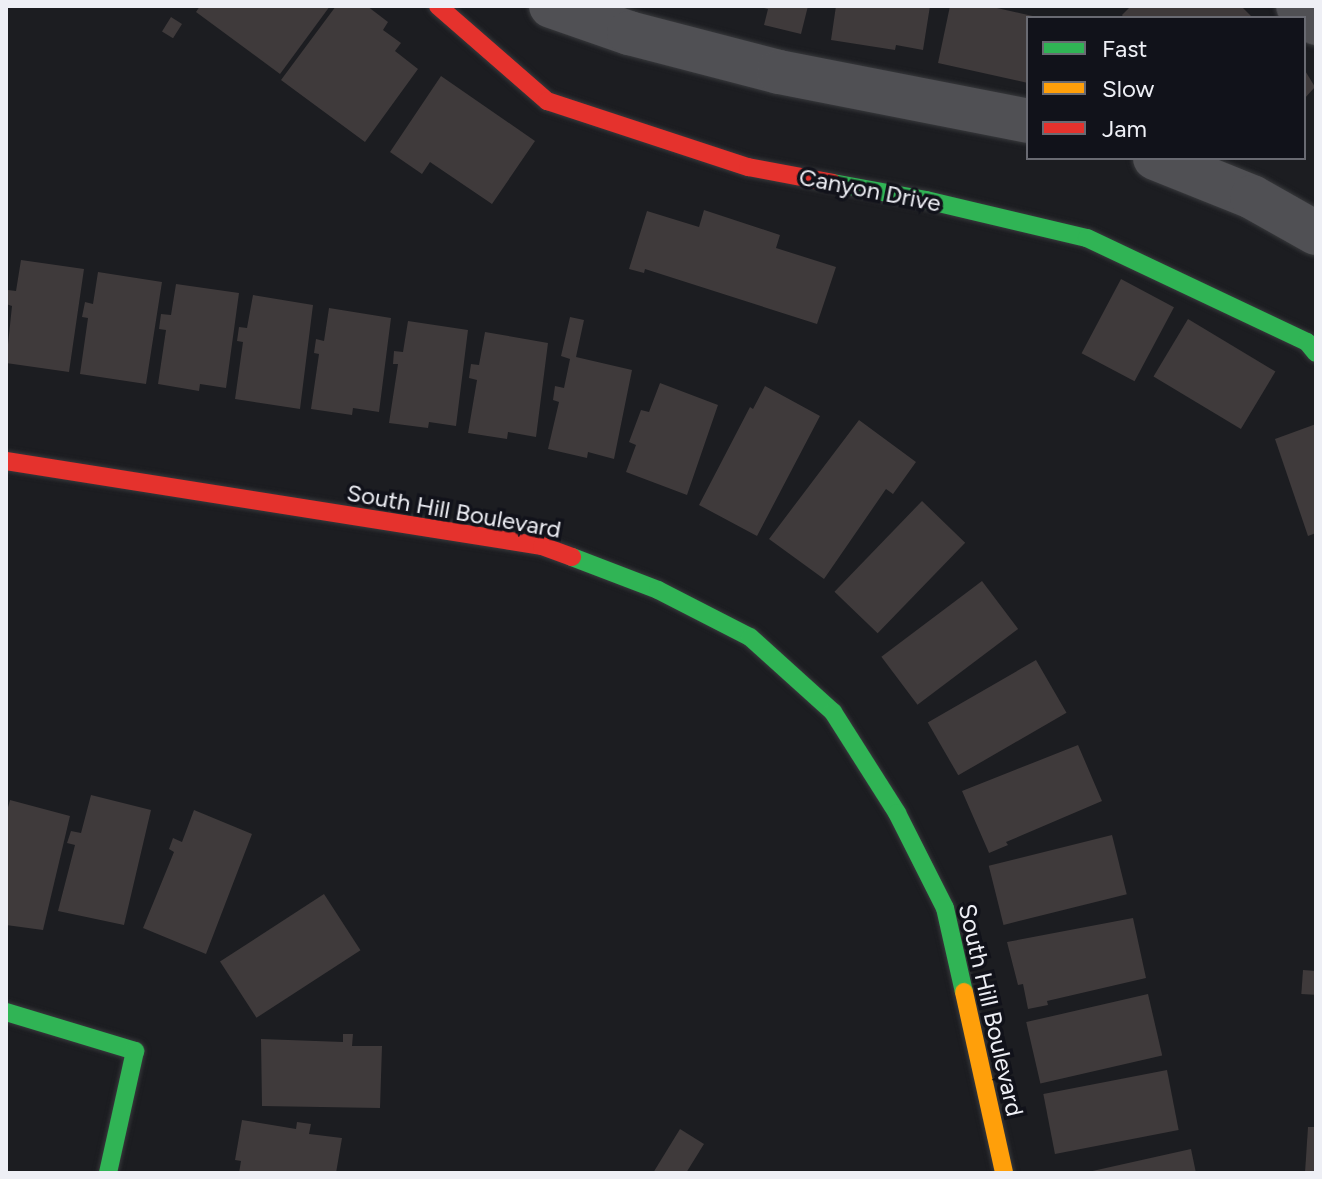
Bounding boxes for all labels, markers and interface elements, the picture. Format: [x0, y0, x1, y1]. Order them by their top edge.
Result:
legend [1026, 16, 1306, 160]
text: Fast [1102, 34, 1147, 63]
text: Slow [1102, 74, 1154, 103]
text: Jam [1102, 114, 1147, 143]
street label: Canyon Drive [797, 162, 943, 218]
street label: South Hill Boulevard [345, 478, 563, 544]
street label: South Hill Boulevard [953, 901, 1029, 1119]

